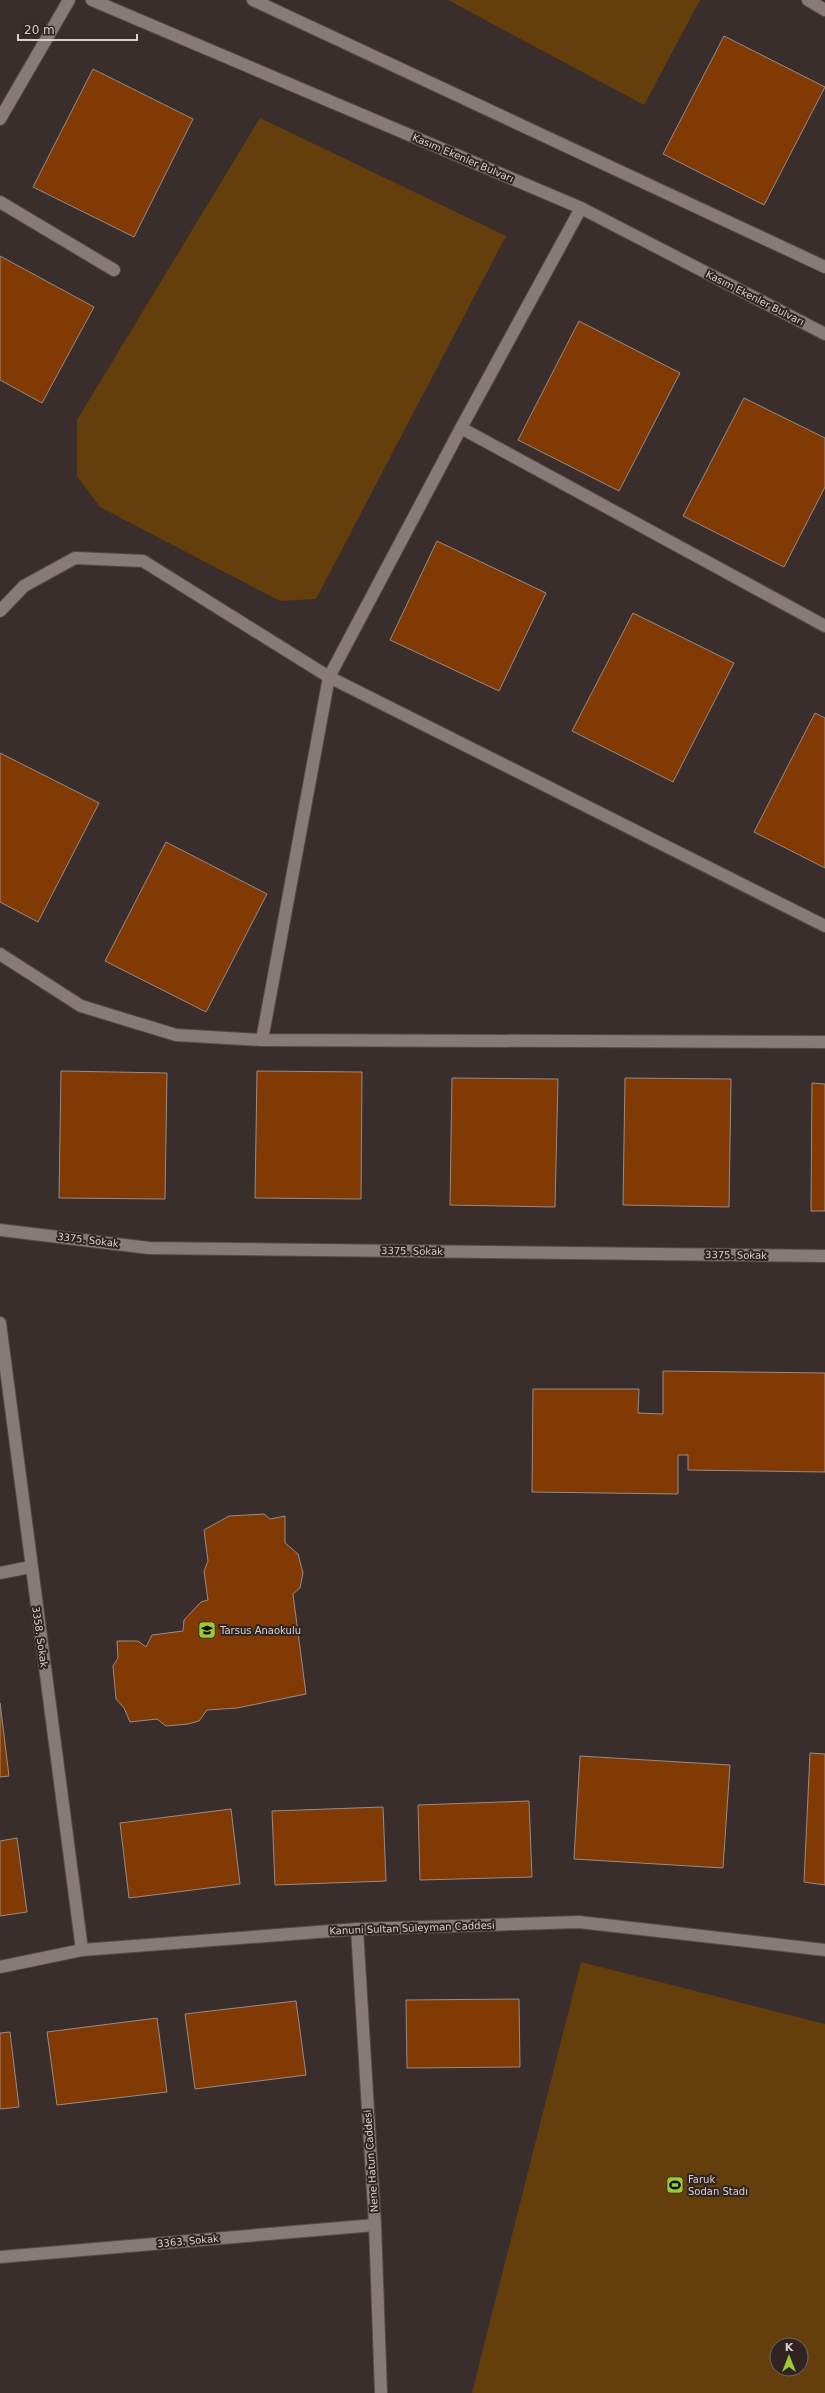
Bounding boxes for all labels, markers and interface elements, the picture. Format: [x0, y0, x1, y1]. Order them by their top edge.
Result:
scale bar [18, 16, 137, 42]
text: 20 m [24, 23, 55, 37]
street label: Kasım Ekenler Bulvarı [411, 132, 515, 184]
street label: Kasım Ekenler Bulvarı [704, 268, 806, 328]
street label: 3375. Sokak [57, 1231, 120, 1249]
street label: 3375. Sokak [381, 1245, 443, 1257]
street label: 3375. Sokak [705, 1249, 767, 1261]
street label: 3358. Sokak [30, 1606, 50, 1669]
school or university icon: Tarsus Anaokulu [197, 1620, 217, 1640]
place label: Tarsus Anaokulu [219, 1625, 301, 1636]
street label: Kanuni Sultan Süleyman Caddesi [329, 1920, 495, 1936]
street label: Nene Hatun Caddesi [362, 2109, 380, 2213]
place label: Faruk Sodan Stadı [688, 2174, 748, 2197]
sports icon: Faruk Sodan Stadı [665, 2175, 685, 2195]
street label: 3363. Sokak [157, 2233, 219, 2249]
north arrow [769, 2337, 809, 2377]
text: K [785, 2341, 794, 2354]

